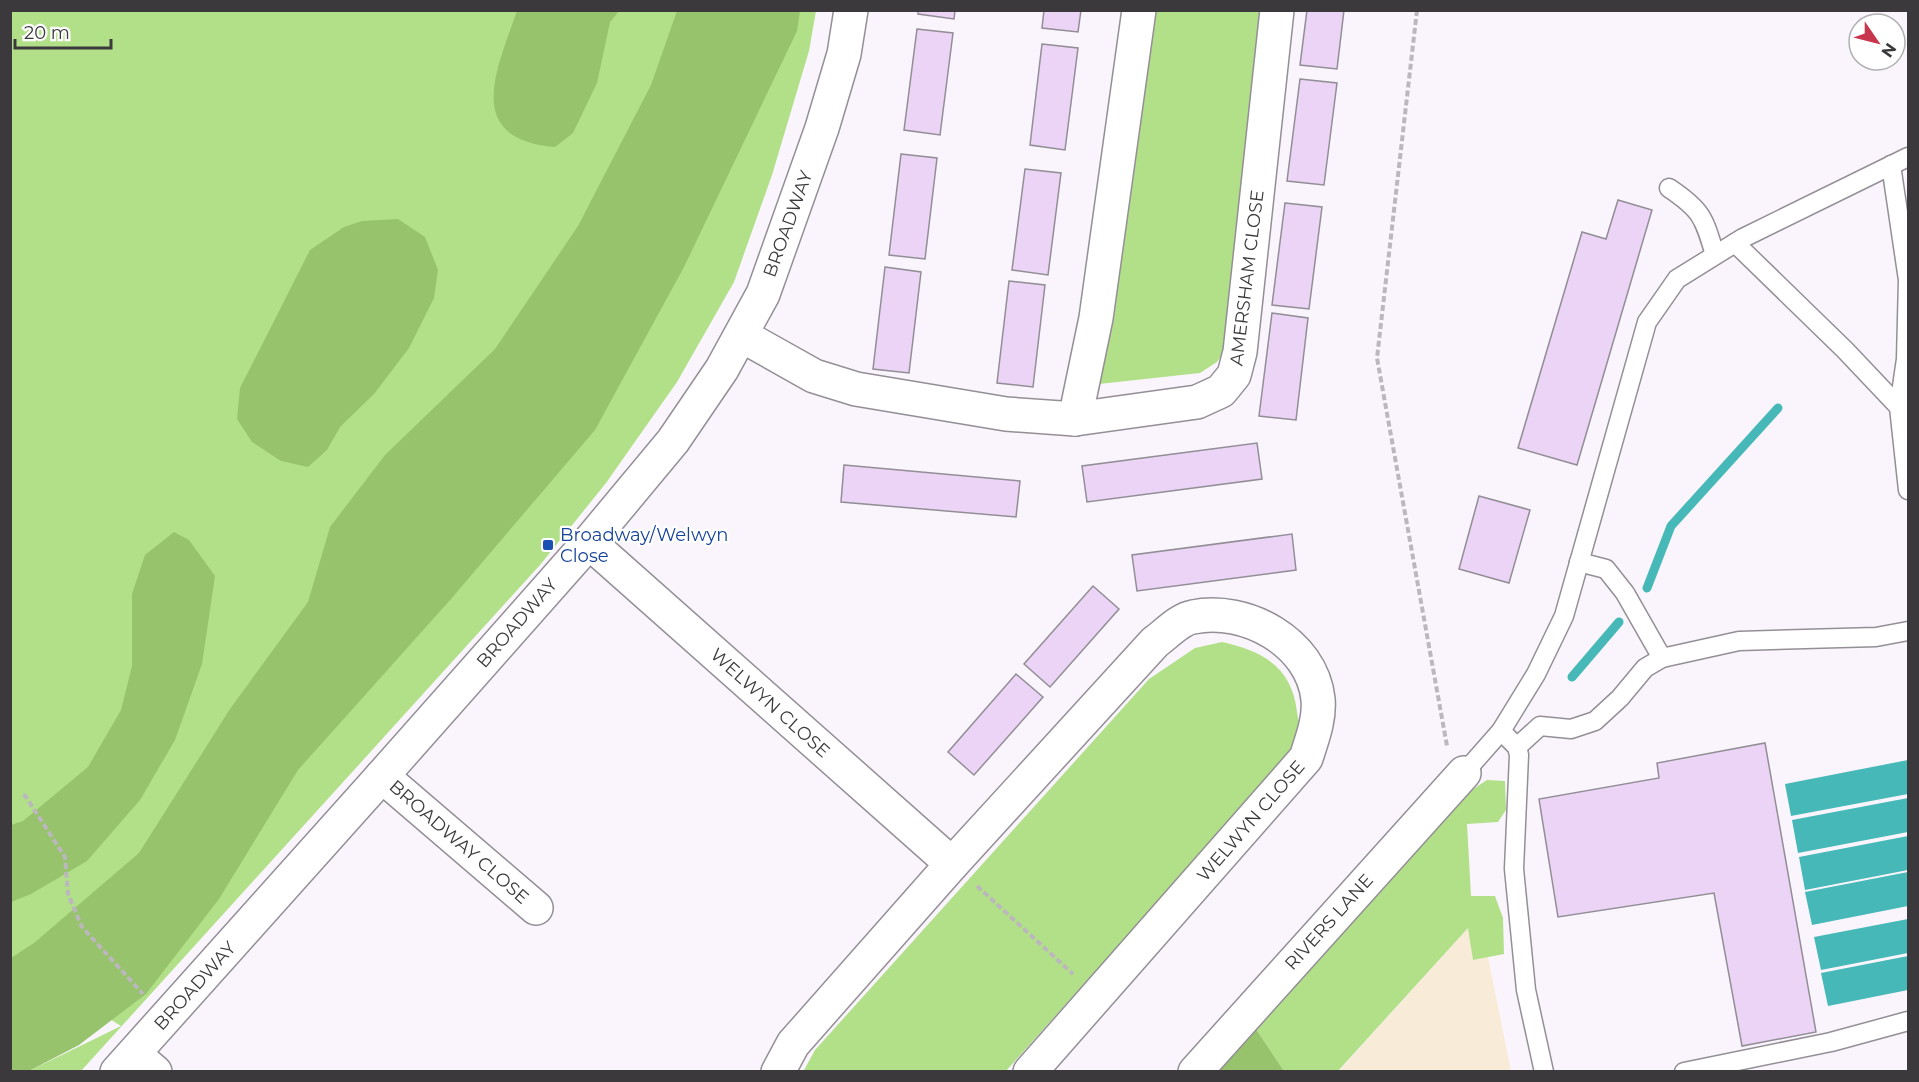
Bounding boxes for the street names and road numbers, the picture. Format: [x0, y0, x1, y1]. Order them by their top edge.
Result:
street label: BROADWAY [759, 167, 818, 280]
street label: AMERSHAM CLOSE [1225, 189, 1269, 367]
street label: BROADWAY [472, 573, 562, 672]
street label: WELWYN CLOSE [706, 644, 834, 762]
street label: WELWYN CLOSE [1193, 756, 1309, 886]
street label: BROADWAY CLOSE [385, 775, 533, 909]
street label: RIVERS LANE [1280, 869, 1378, 975]
street label: BROADWAY [149, 937, 241, 1035]

